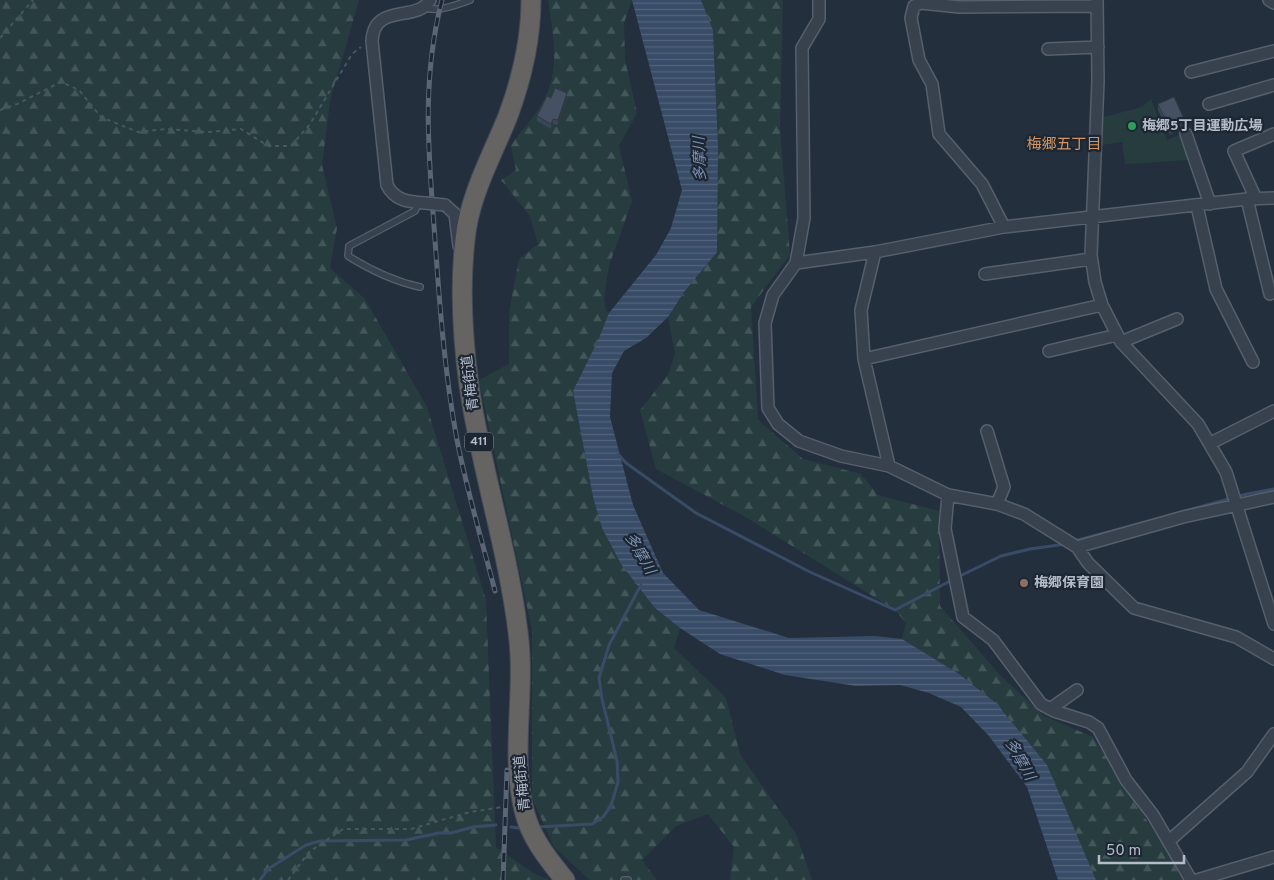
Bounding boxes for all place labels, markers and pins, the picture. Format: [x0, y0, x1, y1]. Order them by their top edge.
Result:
place label: 梅郷5丁目運動広場 [1142, 117, 1263, 135]
marker: 梅郷5丁目運動広場 [1126, 120, 1138, 132]
place label: 梅郷保育園 [1034, 574, 1104, 592]
marker: 梅郷保育園 [1018, 577, 1030, 589]

